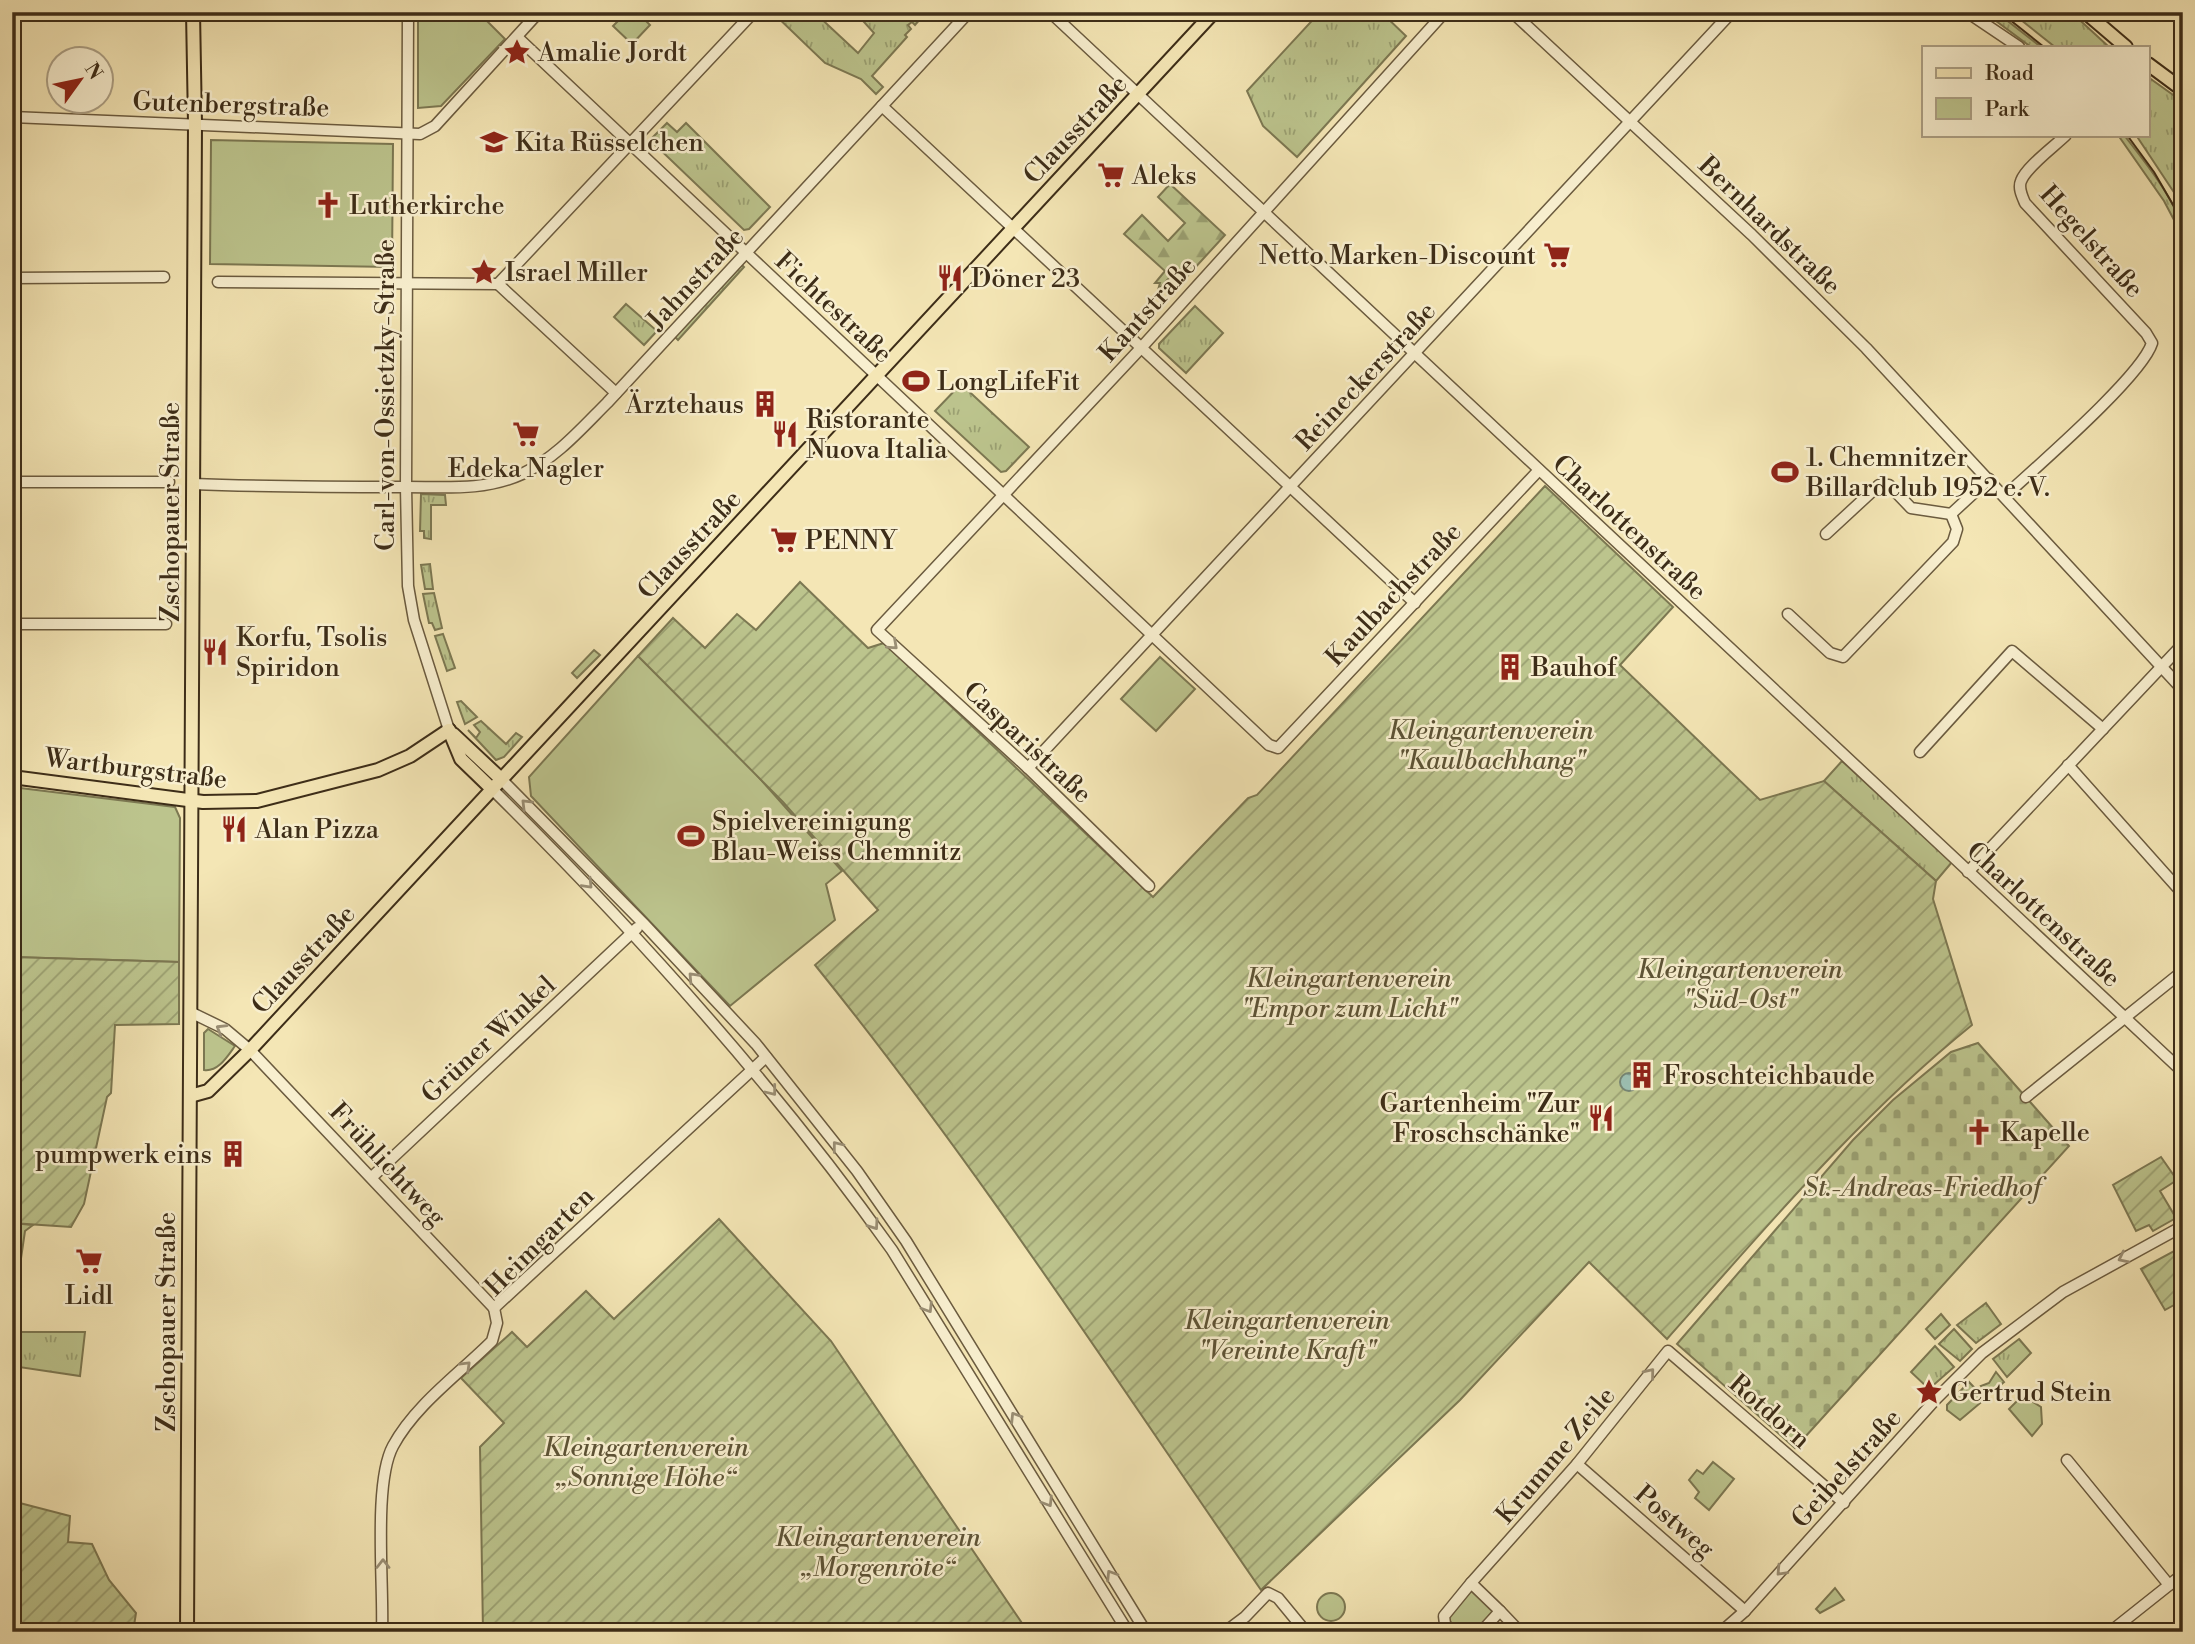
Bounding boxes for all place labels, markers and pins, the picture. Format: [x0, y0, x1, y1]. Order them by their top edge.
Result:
place icon: Amalie Jordt [502, 37, 532, 67]
place label: Amalie Jordt [537, 37, 687, 69]
school or university icon: Kita Rüsselchen [479, 127, 509, 157]
place label: Kita Rüsselchen [515, 127, 704, 159]
supermarket icon: Aleks [1096, 160, 1126, 190]
place label: Aleks [1131, 160, 1197, 192]
church icon: Lutherkirche [313, 190, 343, 220]
place label: Lutherkirche [349, 190, 505, 222]
place label: Netto Marken-Discount [1259, 240, 1536, 272]
supermarket icon: Netto Marken-Discount [1542, 240, 1572, 270]
place icon: Israel Miller [469, 257, 499, 287]
place label: Israel Miller [505, 257, 648, 289]
restaurant icon: Döner 23 [935, 263, 965, 293]
place label: Döner 23 [971, 263, 1080, 295]
sports icon: LongLifeFit [901, 366, 931, 396]
place label: LongLifeFit [937, 366, 1080, 398]
place label: Ärztehaus [624, 388, 744, 421]
building icon: Ärztehaus [750, 389, 780, 419]
place label: Ristorante Nuova Italia [806, 404, 948, 466]
supermarket icon: Edeka Nagler [511, 419, 541, 449]
restaurant icon: Ristorante Nuova Italia [770, 419, 800, 449]
place label: 1. Chemnitzer Billardclub 1952 e. V. [1805, 442, 2050, 504]
place label: Edeka Nagler [448, 453, 604, 485]
sports icon: 1. Chemnitzer Billardclub 1952 e. V. [1770, 457, 1800, 487]
supermarket icon: PENNY [769, 525, 799, 555]
place label: PENNY [805, 525, 898, 557]
place label: Korfu, Tsolis Spiridon [236, 622, 387, 684]
restaurant icon: Korfu, Tsolis Spiridon [200, 637, 230, 667]
building icon: Bauhof [1495, 652, 1525, 682]
place label: Bauhof [1530, 652, 1618, 684]
place label: Spielvereinigung Blau-Weiss Chemnitz [711, 806, 961, 868]
restaurant icon: Alan Pizza [219, 814, 249, 844]
place label: Alan Pizza [254, 814, 380, 846]
sports icon: Spielvereinigung Blau-Weiss Chemnitz [676, 821, 706, 851]
building icon: Froschteichbaude [1627, 1060, 1657, 1090]
place label: Froschteichbaude [1663, 1060, 1875, 1092]
place label: Gartenheim "Zur Froschschänke" [1380, 1088, 1580, 1150]
restaurant icon: Gartenheim "Zur Froschschänke" [1586, 1103, 1616, 1133]
church icon: Kapelle [1964, 1117, 1994, 1147]
place label: Kapelle [2000, 1117, 2090, 1149]
place label: pumpwerk eins [35, 1139, 212, 1171]
building icon: pumpwerk eins [218, 1139, 248, 1169]
supermarket icon: Lidl [74, 1246, 104, 1276]
place label: Lidl [65, 1280, 113, 1312]
place icon: Gertrud Stein [1914, 1377, 1944, 1407]
place label: Gertrud Stein [1950, 1377, 2112, 1409]

